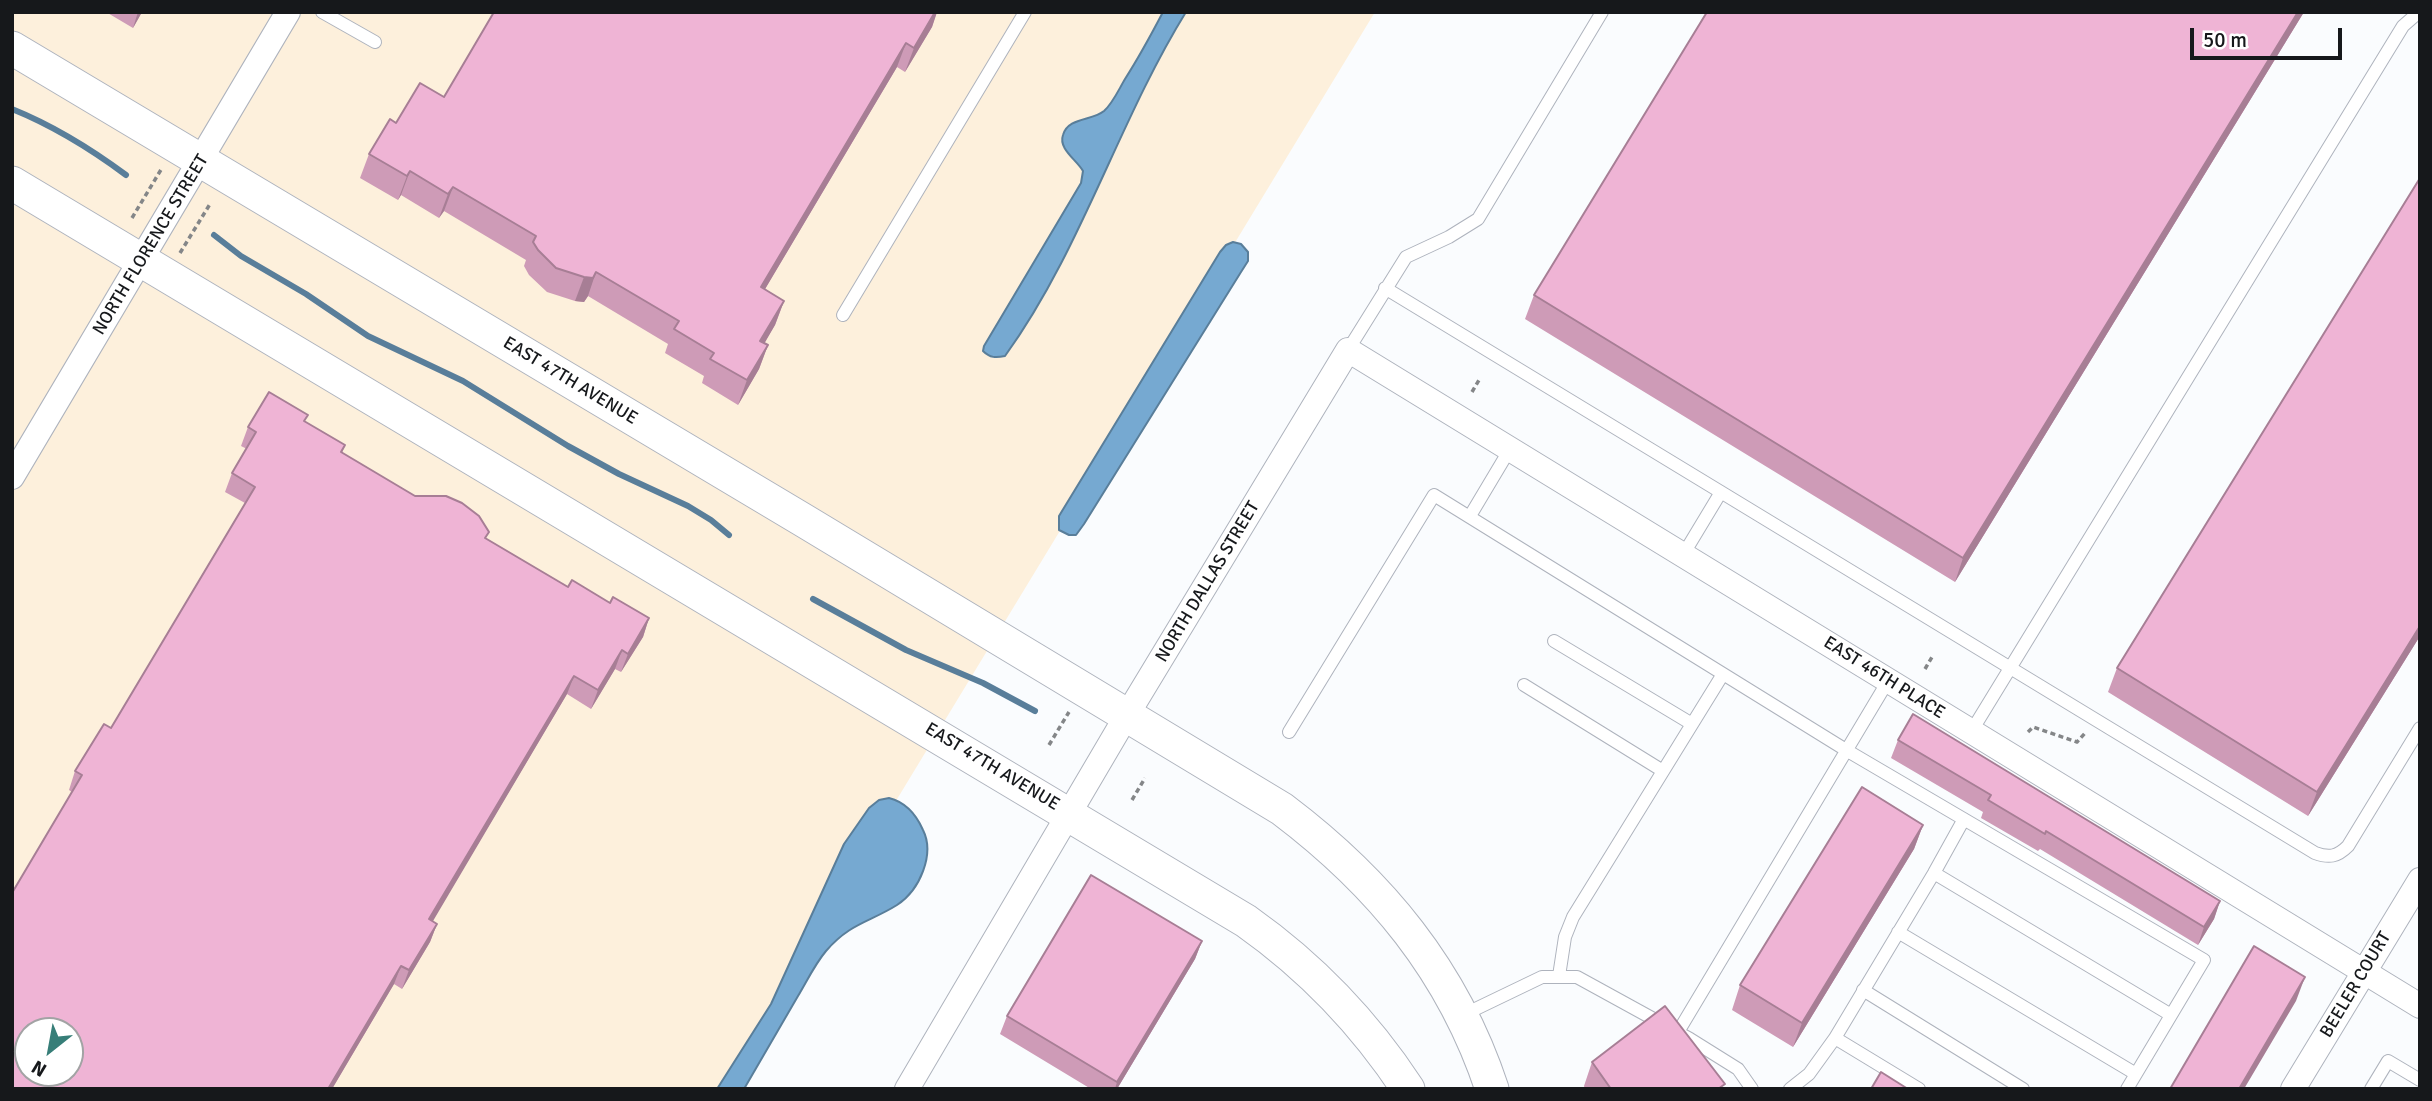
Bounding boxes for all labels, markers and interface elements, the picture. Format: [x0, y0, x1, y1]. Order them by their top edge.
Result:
scale bar [2194, 14, 2346, 58]
text: 50 m [2203, 27, 2247, 53]
street label: NORTH FLORENCE STREET [89, 151, 213, 339]
street label: EAST 47TH AVENUE [499, 332, 641, 430]
street label: NORTH DALLAS STREET [1151, 498, 1265, 666]
street label: EAST 46TH PLACE [1819, 632, 1949, 724]
street label: EAST 47TH AVENUE [921, 718, 1063, 816]
street label: BEELER COURT [2316, 928, 2396, 1042]
north arrow [14, 1017, 84, 1087]
text: N [27, 1055, 51, 1082]

